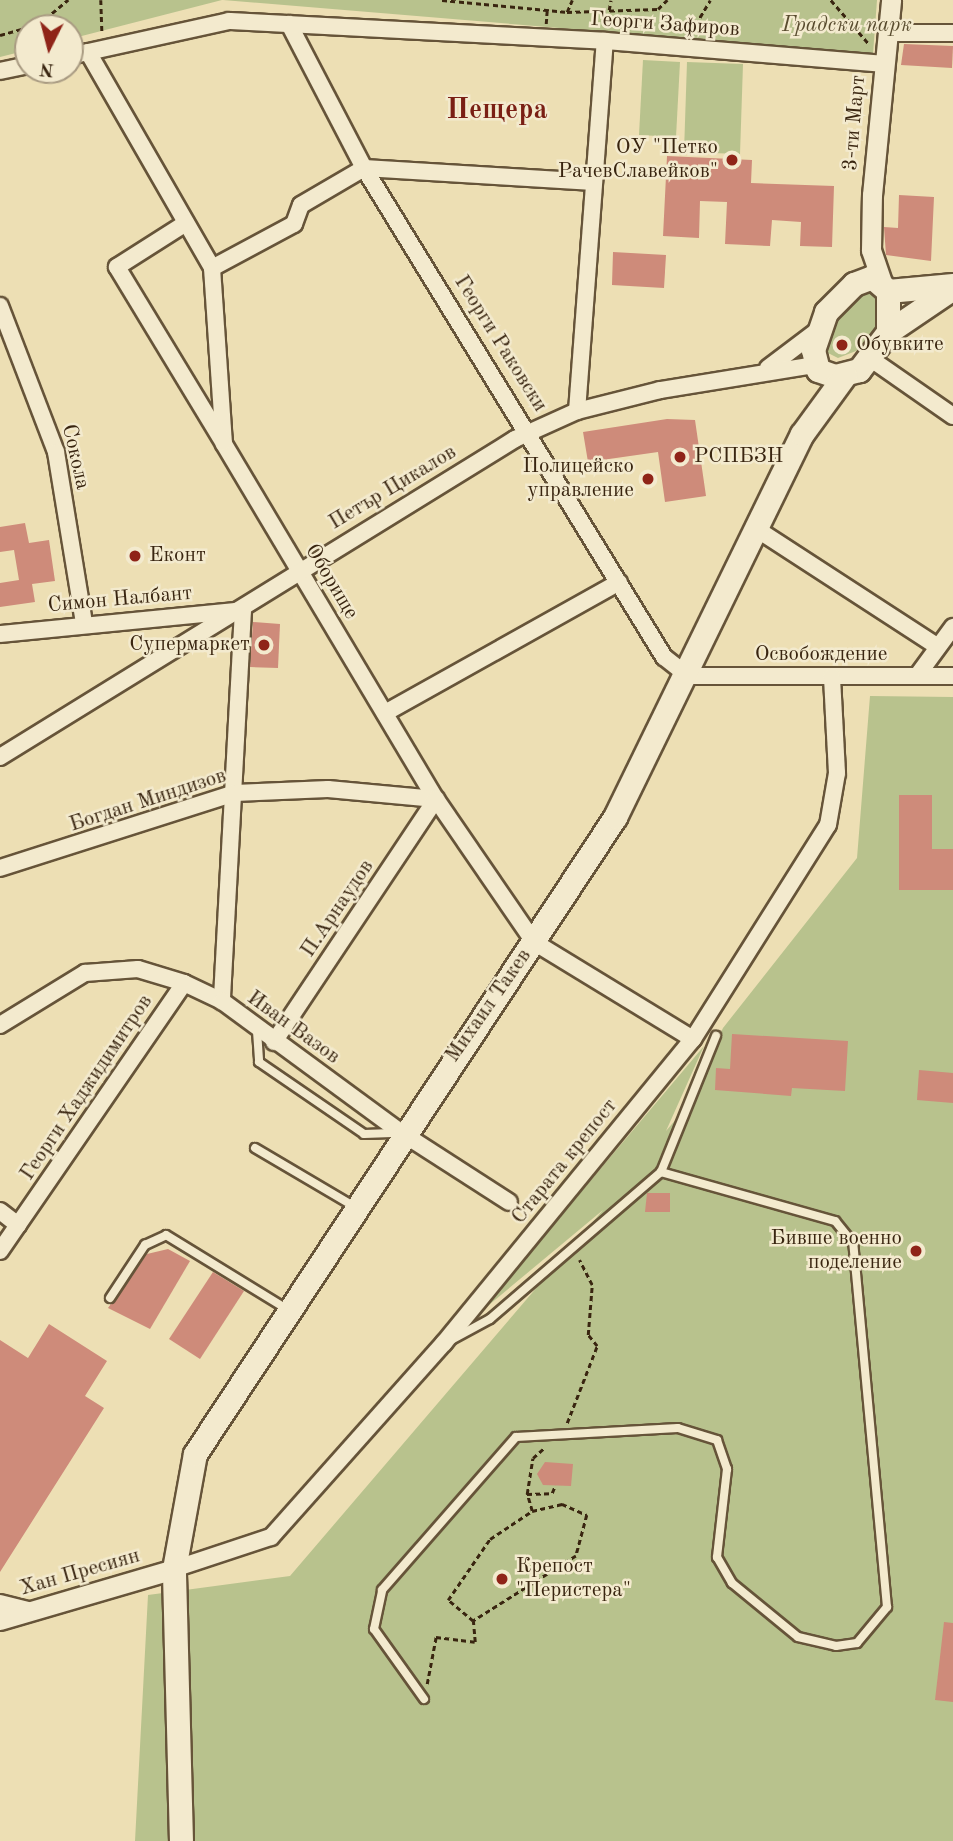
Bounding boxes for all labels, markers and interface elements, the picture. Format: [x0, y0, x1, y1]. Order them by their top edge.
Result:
street label: Георги Зафиров [590, 7, 740, 43]
park label: Градски парк [782, 13, 912, 39]
north arrow [14, 14, 84, 84]
text: N [39, 58, 55, 79]
street label: 3-ти Март [838, 74, 872, 172]
district label: Пещера [446, 94, 548, 128]
place label: ОУ "Петко РачевСлавейков" [558, 135, 718, 185]
marker: ОУ "Петко РачевСлавейков" [724, 152, 740, 168]
street label: Георги Раковски [448, 271, 552, 417]
place label: Обувките [856, 332, 944, 358]
marker: Обувките [834, 337, 850, 353]
street label: Сокола [55, 422, 95, 492]
street label: Петър Цикалов [325, 440, 461, 536]
place label: РСПБЗН [694, 444, 783, 470]
marker: РСПБЗН [672, 449, 688, 465]
place label: Полицейско управление [523, 454, 634, 504]
marker: Полицейско управление [640, 471, 656, 487]
street label: Оборище [299, 540, 363, 624]
place label: Еконт [149, 543, 206, 569]
marker: Еконт [127, 548, 143, 564]
street label: Симон Налбант [47, 581, 193, 619]
place label: Супермаркет [129, 632, 250, 658]
marker: Супермаркет [256, 637, 272, 653]
street label: Освобождение [755, 642, 887, 668]
street label: Богдан Миндизов [66, 764, 230, 838]
street label: П.Арнаудов [296, 855, 380, 963]
street label: Михаил Такев [441, 945, 537, 1067]
street label: Иван Вазов [242, 986, 344, 1070]
street label: Георги Хаджидимитров [15, 990, 159, 1186]
street label: Старата крепост [507, 1094, 623, 1230]
place label: Бивше военно поделение [771, 1226, 902, 1276]
marker: Бивше военно поделение [908, 1243, 924, 1259]
street label: Хан Пресиян [17, 1544, 143, 1602]
place label: Крепост "Перистера" [516, 1554, 631, 1604]
marker: Крепост "Перистера" [494, 1571, 510, 1587]

